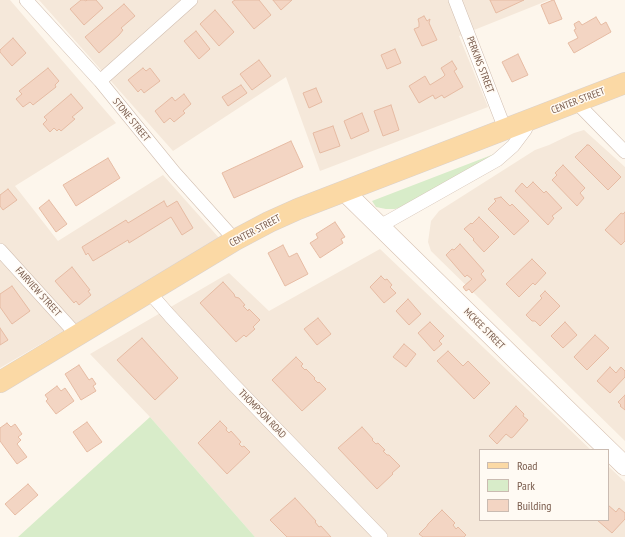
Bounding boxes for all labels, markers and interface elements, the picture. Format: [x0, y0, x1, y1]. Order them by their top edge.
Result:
street label: PERKINS STREET [464, 35, 496, 95]
street label: CENTER STREET [549, 85, 607, 117]
street label: STONE STREET [110, 96, 152, 144]
street label: CENTER STREET [227, 212, 283, 250]
street label: FAIRVIEW STREET [13, 265, 63, 319]
street label: MCKEE STREET [461, 306, 507, 352]
street label: THOMPSON ROAD [236, 387, 288, 441]
legend [479, 449, 609, 521]
text: Road [517, 458, 537, 473]
text: Park [517, 478, 535, 493]
text: Building [517, 498, 552, 513]

